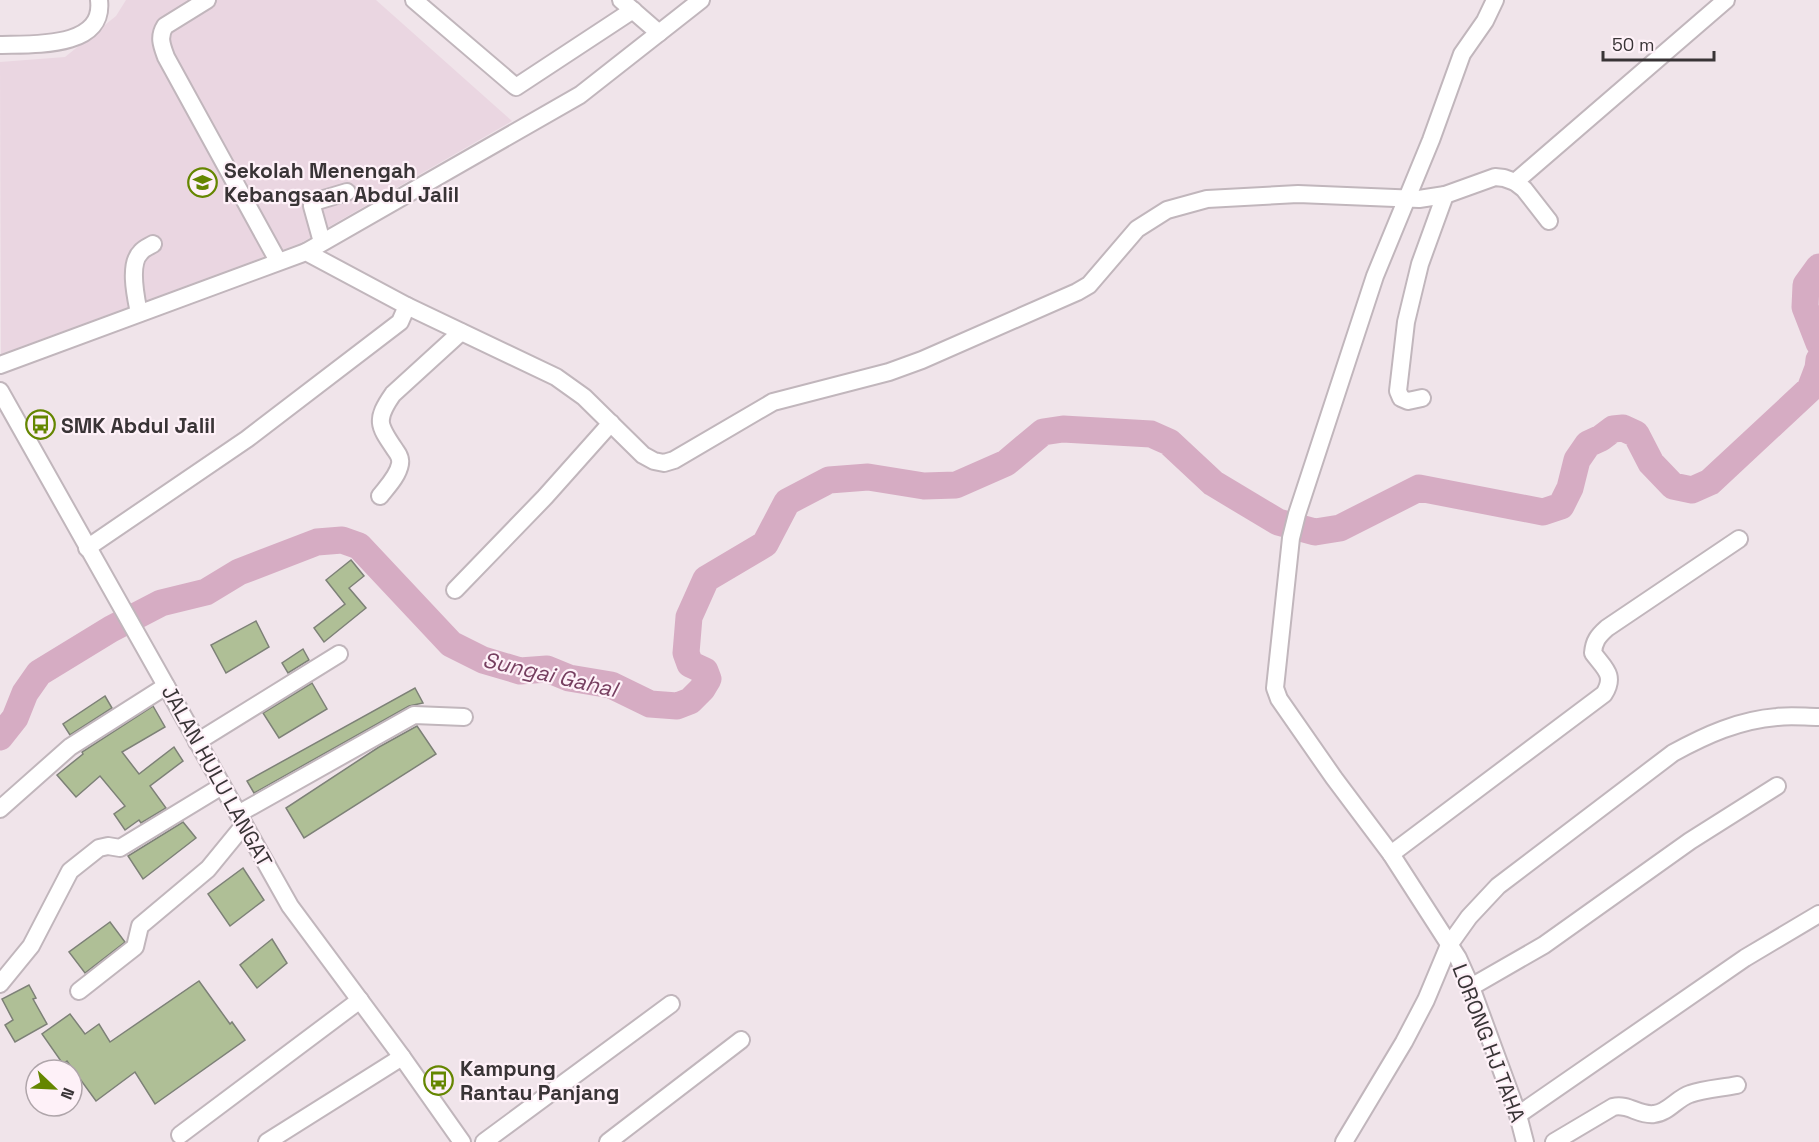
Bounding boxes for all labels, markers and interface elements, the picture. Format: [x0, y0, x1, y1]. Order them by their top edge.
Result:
scale bar [1603, 24, 1714, 62]
text: 50 m [1612, 33, 1654, 56]
place label: Sekolah Menengah Kebangsaan Abdul Jalil [224, 157, 459, 208]
school or university icon: Sekolah Menengah Kebangsaan Abdul Jalil [187, 166, 219, 198]
bus stop icon: SMK Abdul Jalil [24, 409, 56, 441]
place label: SMK Abdul Jalil [61, 412, 215, 439]
water label: Sungai Gahal [480, 645, 622, 704]
street label: JALAN HULU LANGAT [156, 680, 278, 872]
street label: LORONG HJ TAHA [1446, 960, 1532, 1126]
place label: Kampung Rantau Panjang [460, 1055, 619, 1106]
north arrow [24, 1058, 84, 1118]
bus stop icon: Kampung Rantau Panjang [423, 1064, 455, 1096]
text: N [56, 1085, 79, 1103]

